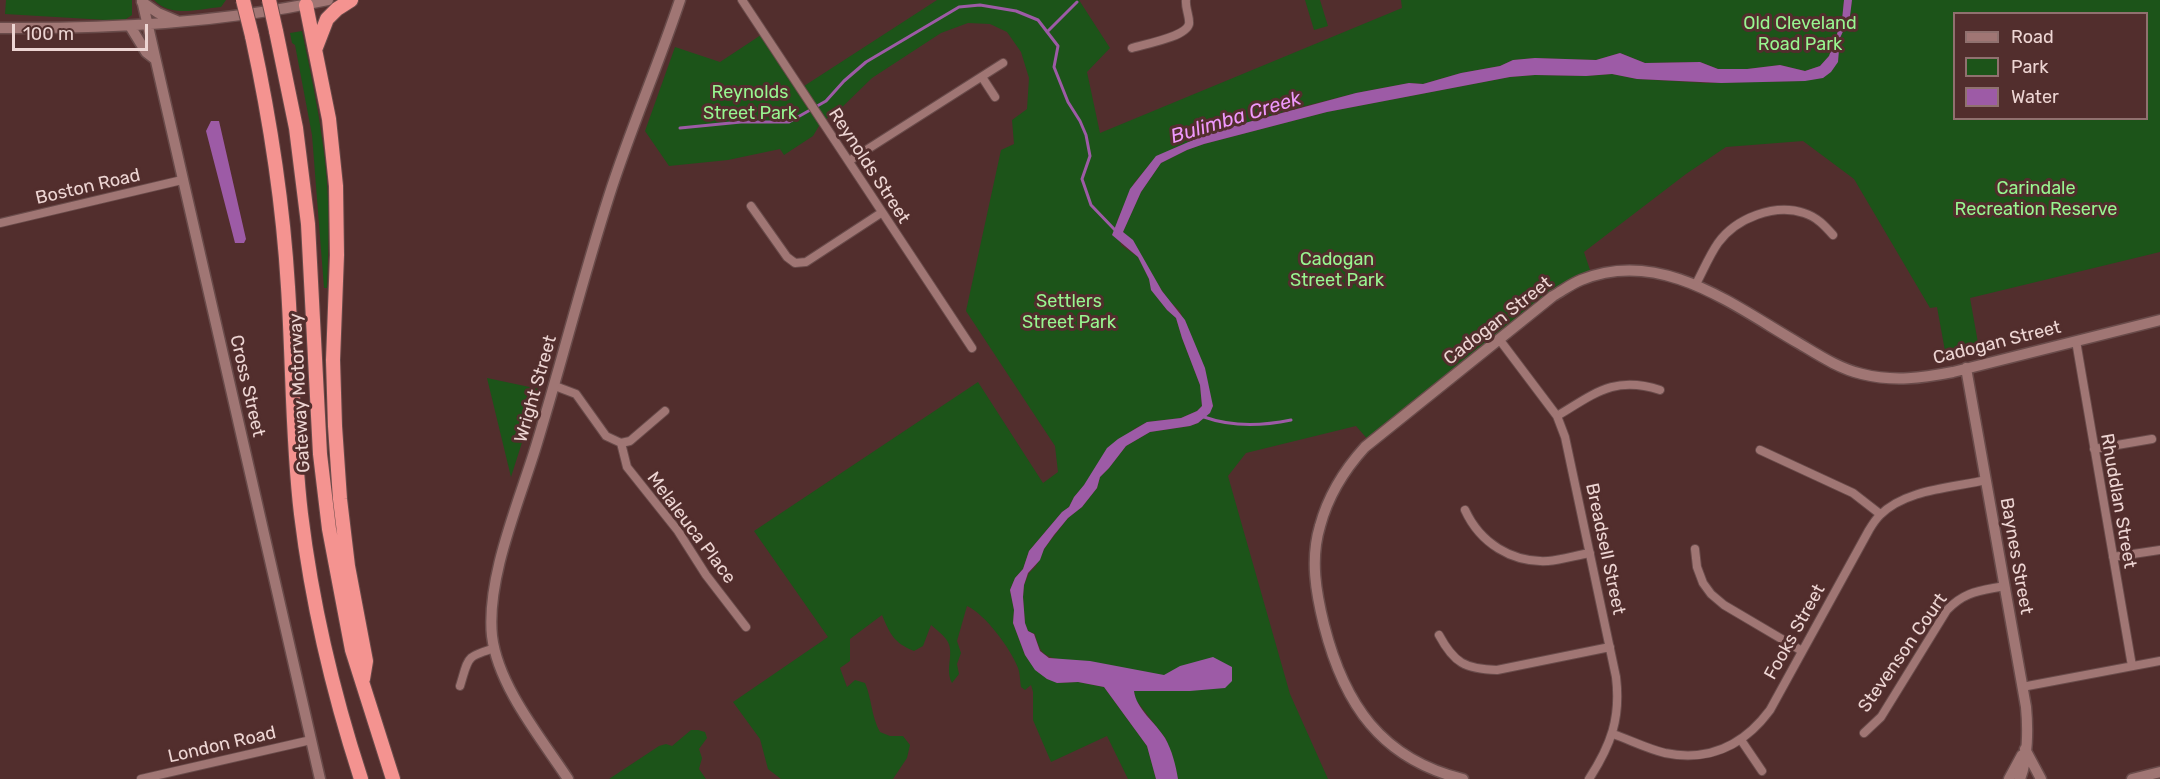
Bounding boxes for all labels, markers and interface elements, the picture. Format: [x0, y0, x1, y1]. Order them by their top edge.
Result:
scale bar [15, 12, 152, 50]
legend [1953, 12, 2148, 120]
park label: Old Cleveland Road Park [1743, 13, 1857, 56]
text: 100 m [23, 23, 74, 45]
text: Road [2011, 26, 2054, 48]
text: Park [2011, 56, 2048, 78]
park label: Reynolds Street Park [703, 82, 797, 124]
text: Water [2011, 86, 2059, 108]
water label: Bulimba Creek [1168, 87, 1304, 149]
street label: Reynolds Street [824, 104, 914, 228]
street label: Boston Road [34, 164, 142, 210]
park label: Carindale Recreation Reserve [1955, 178, 2117, 220]
park label: Cadogan Street Park [1290, 249, 1384, 292]
street label: Cadogan Street [1440, 272, 1556, 370]
park label: Settlers Street Park [1022, 291, 1116, 334]
street label: Gateway Motorway [285, 313, 315, 473]
street label: Cadogan Street [1931, 317, 2063, 369]
street label: Cross Street [225, 333, 269, 439]
street label: Wright Street [510, 333, 562, 445]
street label: Rhuddlan Street [2095, 432, 2141, 570]
street label: Melaleuca Place [642, 468, 740, 588]
street label: Breadsell Street [1581, 481, 1629, 617]
street label: Baynes Street [1995, 496, 2037, 616]
street label: Fooks Street [1760, 581, 1830, 683]
street label: Stevenson Court [1854, 589, 1952, 717]
street label: London Road [166, 722, 278, 768]

